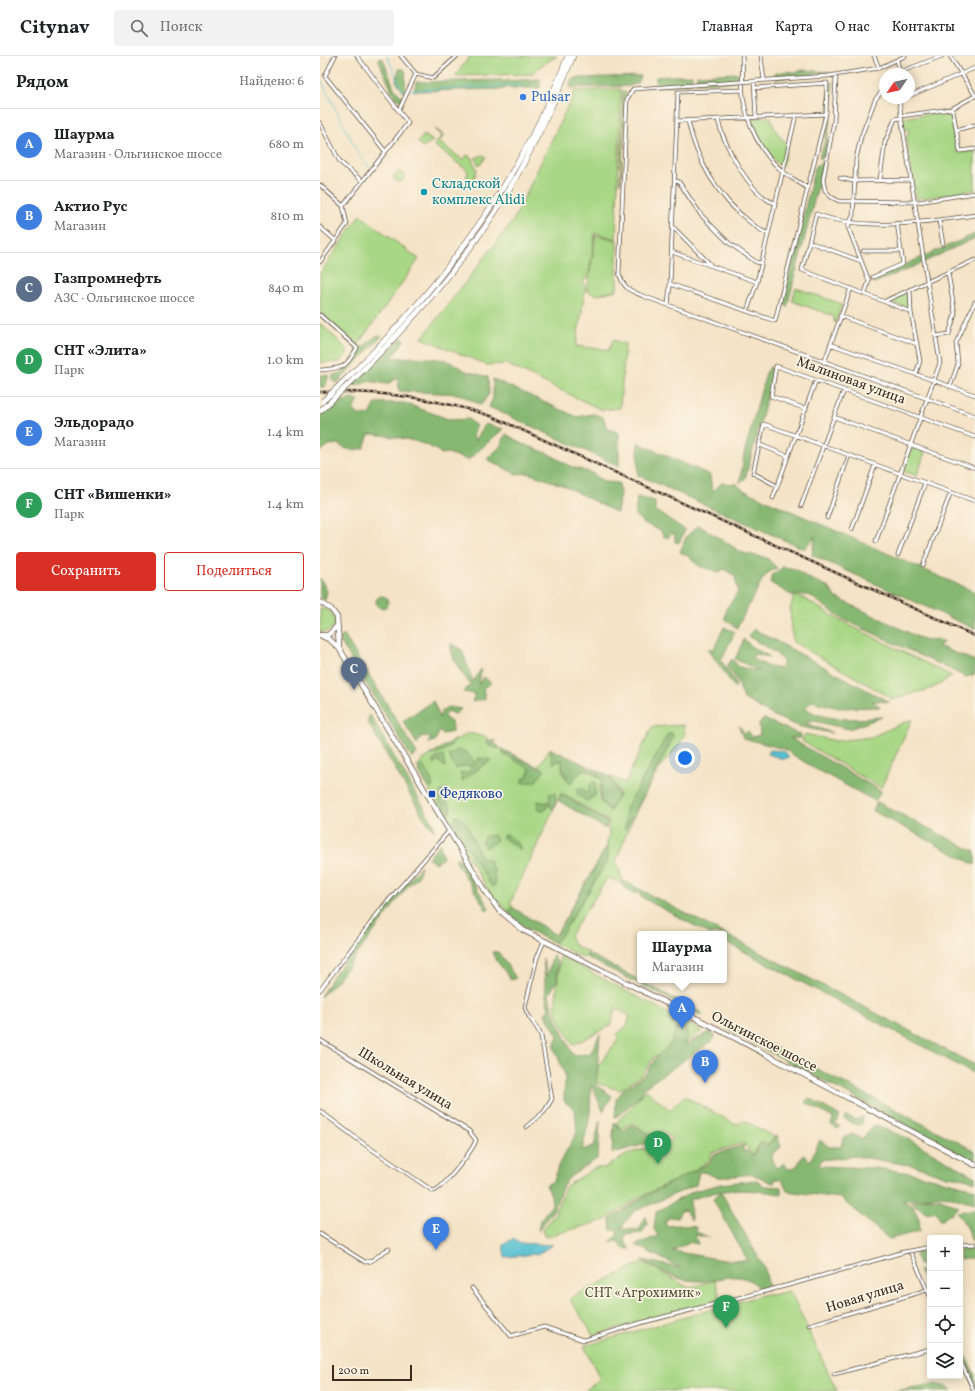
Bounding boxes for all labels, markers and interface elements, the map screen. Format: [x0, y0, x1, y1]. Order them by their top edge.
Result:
search box [114, 10, 394, 46]
text: Citynav [20, 15, 90, 41]
icon: search [128, 17, 150, 39]
text: Поиск [160, 17, 203, 38]
text: Главная [702, 18, 753, 37]
text: Карта [775, 18, 813, 37]
text: О нас [835, 18, 870, 37]
text: Контакты [892, 18, 955, 37]
north arrow [879, 68, 915, 104]
text: Рядом [16, 71, 69, 94]
text: Найдено: 6 [239, 73, 304, 91]
place label: Pulsar [531, 88, 570, 107]
marker: Pulsar [518, 92, 528, 102]
text: Шаурма [54, 125, 115, 146]
text: A [24, 136, 34, 154]
text: 680 m [269, 136, 304, 154]
text: Магазин · Ольгинское шоссе [54, 146, 222, 164]
place label: Складской комплекс Alidi [432, 175, 525, 210]
marker: Складской комплекс Alidi [419, 187, 429, 197]
text: Актио Рус [54, 197, 128, 218]
text: B [25, 208, 33, 226]
text: 810 m [270, 208, 304, 226]
text: Магазин [54, 218, 106, 236]
text: Газпромнефть [54, 269, 162, 290]
text: C [25, 280, 33, 298]
text: 840 m [268, 280, 304, 298]
text: АЗС · Ольгинское шоссе [54, 290, 195, 308]
text: СНТ «Элита» [54, 341, 147, 362]
text: D [24, 352, 34, 370]
text: 1.0 km [267, 352, 304, 370]
street label: Малиновая улица [794, 352, 908, 410]
text: Парк [54, 362, 84, 380]
text: Эльдорадо [54, 413, 134, 434]
text: E [25, 424, 33, 442]
text: 1.4 km [267, 424, 304, 442]
text: Магазин [54, 434, 106, 452]
text: СНТ «Вишенки» [54, 485, 172, 506]
text: F [25, 496, 33, 514]
text: 1.4 km [267, 496, 304, 514]
text: Парк [54, 506, 84, 524]
button: Сохранить [16, 552, 156, 591]
button: Поделиться [164, 552, 304, 591]
pin: C [341, 657, 367, 690]
your location [675, 748, 695, 768]
place label: Федяково [440, 785, 502, 804]
marker: Федяково [427, 789, 437, 799]
popup [637, 931, 727, 983]
text: Шаурма [652, 938, 712, 959]
text: Магазин [652, 959, 704, 977]
pin: A [669, 996, 695, 1029]
street label: Ольгинское шоссе [708, 1007, 821, 1077]
street label: Школьная улица [354, 1043, 456, 1115]
pin: B [692, 1050, 718, 1083]
pin: D [645, 1131, 671, 1164]
pin: E [423, 1217, 449, 1250]
map controls [927, 1235, 963, 1379]
button: + [927, 1235, 963, 1271]
button: − [927, 1271, 963, 1307]
street label: Новая улица [824, 1276, 906, 1318]
park label: СНТ «Агрохимик» [585, 1284, 701, 1303]
pin: F [713, 1295, 739, 1328]
button: locate [927, 1307, 963, 1343]
button: layers [927, 1343, 963, 1379]
scale bar [332, 1363, 412, 1382]
text: 200 m [338, 1364, 369, 1379]

